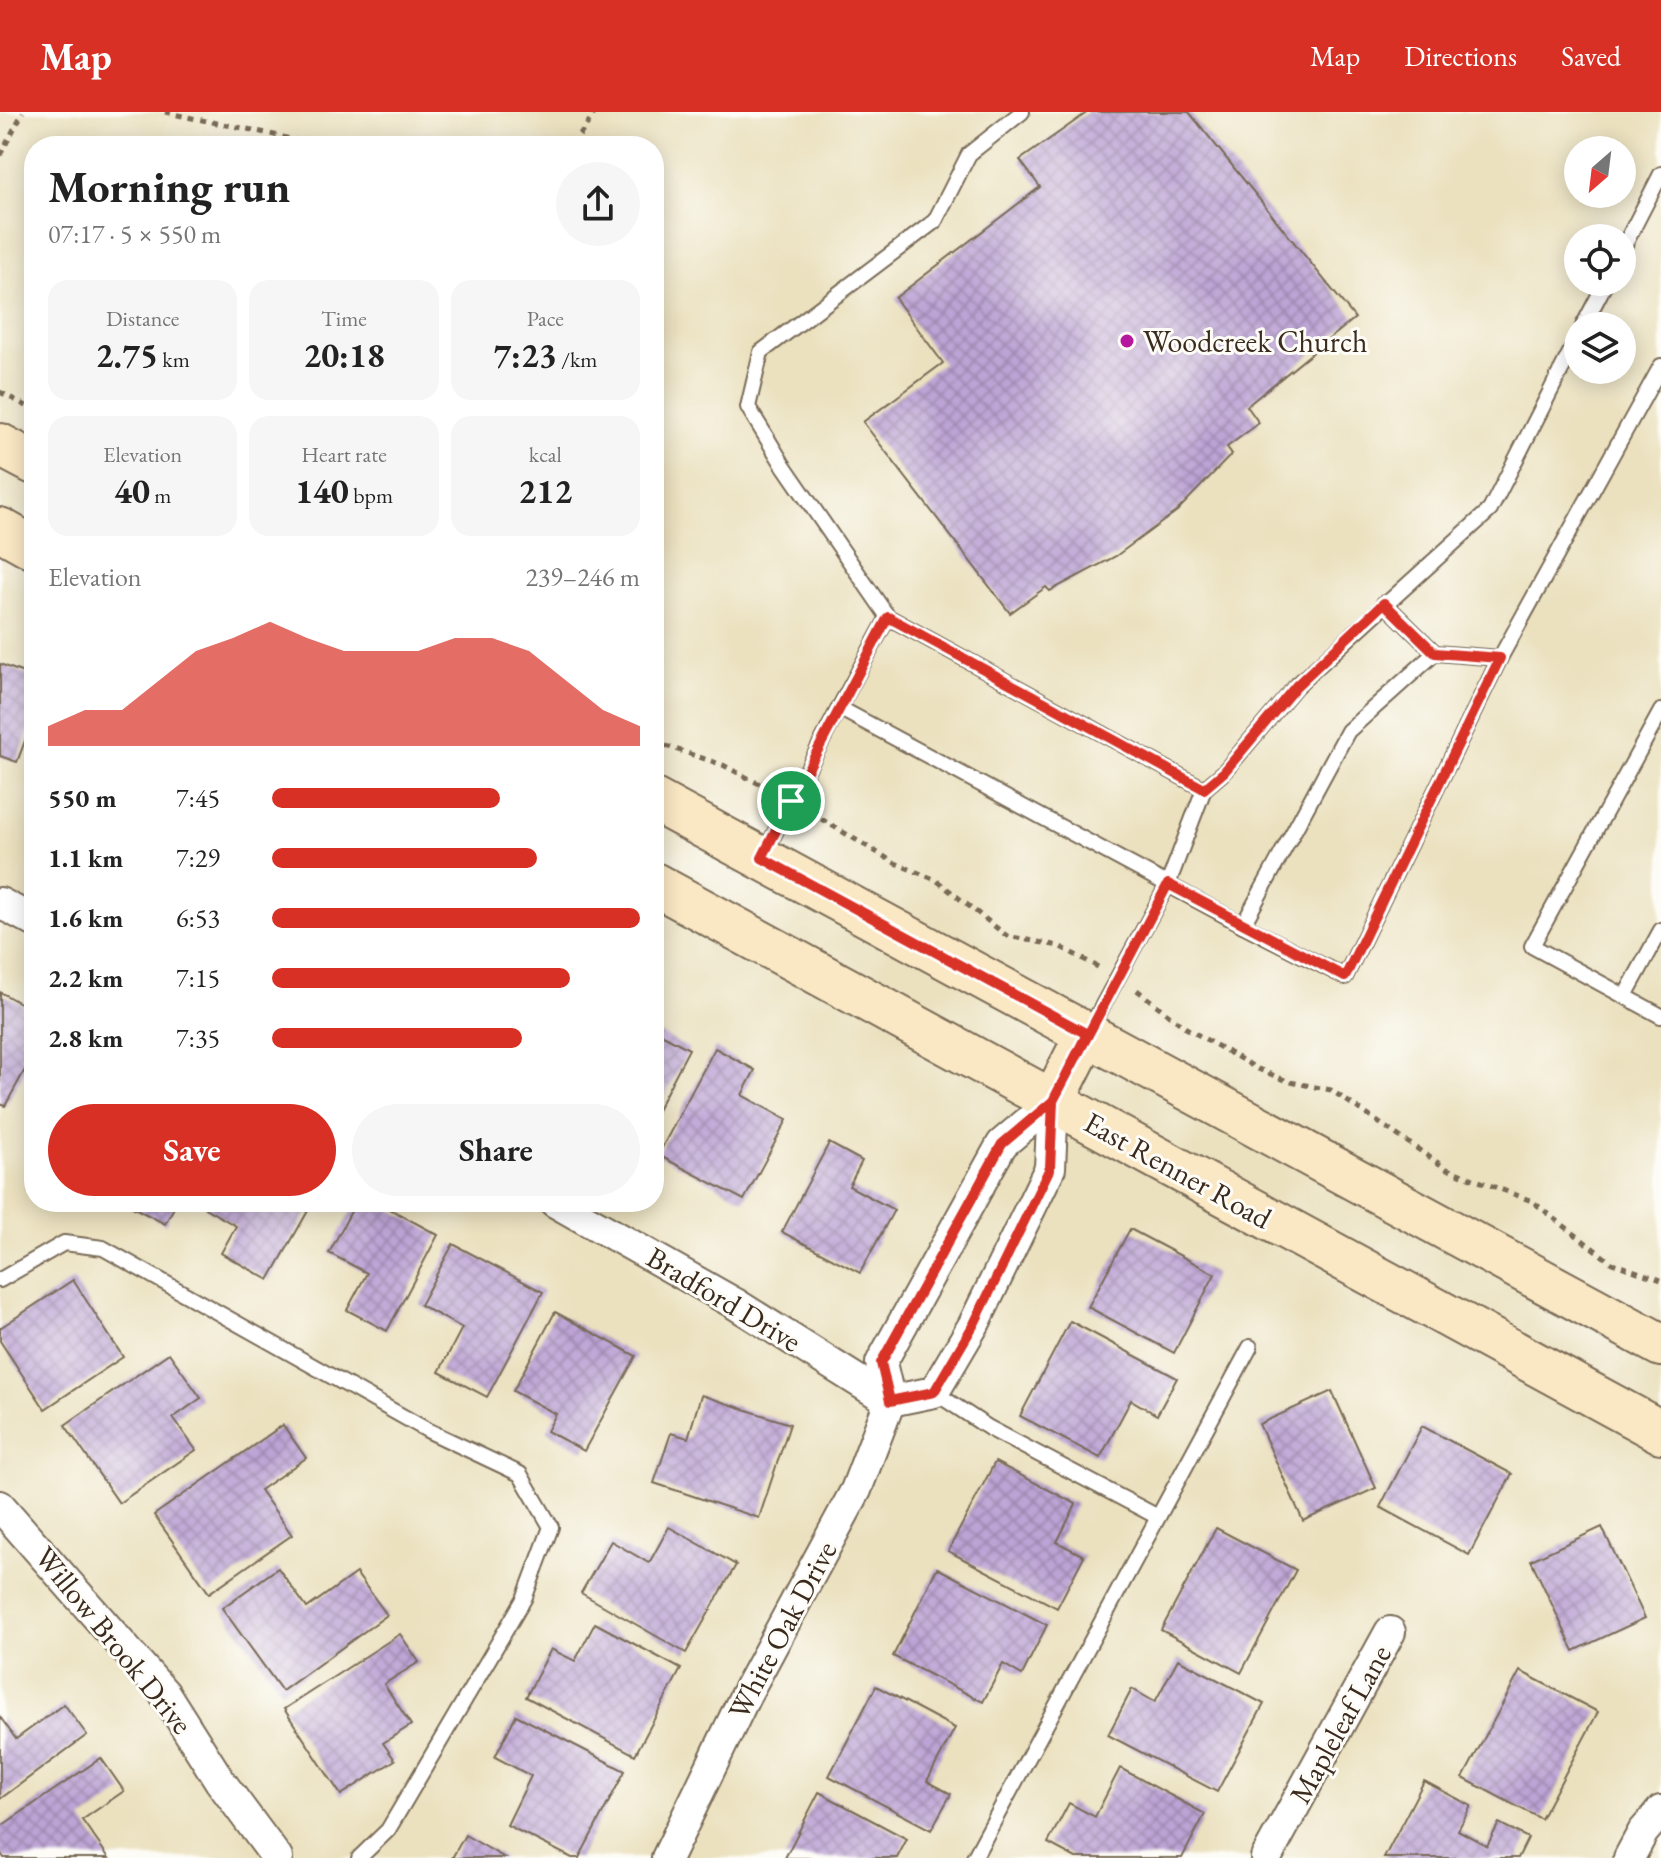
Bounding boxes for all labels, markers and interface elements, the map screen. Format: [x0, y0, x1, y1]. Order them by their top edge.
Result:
text: Map [40, 32, 112, 81]
text: Map [1310, 38, 1360, 74]
text: Directions [1404, 38, 1517, 74]
text: Saved [1561, 38, 1621, 74]
north arrow [1564, 136, 1636, 208]
map controls [1564, 136, 1636, 384]
text: Morning run [48, 158, 290, 215]
button: share [556, 162, 640, 246]
text: 07:17 · 5 × 550 m [48, 217, 221, 251]
button: locate [1564, 224, 1636, 296]
text: Distance [106, 304, 179, 333]
text: Time [321, 304, 367, 333]
text: Pace [527, 304, 564, 333]
button: layers [1564, 312, 1636, 384]
place label: Woodcreek Church [1143, 322, 1368, 361]
marker: Woodcreek Church [1118, 332, 1136, 350]
text: 2.75 [96, 333, 158, 377]
text: 20:18 [303, 333, 385, 377]
text: 7:23 [493, 333, 557, 377]
text: km [158, 345, 190, 374]
text: /km [557, 345, 597, 374]
text: Elevation [103, 440, 182, 469]
text: Heart rate [301, 440, 387, 469]
text: kcal [529, 440, 562, 469]
text: 40 [114, 469, 150, 513]
text: 140 [295, 469, 349, 513]
text: 212 [518, 469, 572, 513]
text: m [150, 481, 171, 510]
text: bpm [349, 481, 393, 510]
text: Elevation [48, 560, 142, 594]
text: 239–246 m [525, 560, 640, 594]
pin [757, 767, 825, 835]
icon: arrive [769, 779, 813, 823]
text: 550 m [48, 781, 116, 815]
text: 7:45 [176, 781, 220, 815]
text: 1.1 km [48, 841, 123, 875]
text: 7:29 [176, 841, 220, 875]
text: 1.6 km [48, 901, 123, 935]
text: 6:53 [176, 901, 220, 935]
text: 2.2 km [48, 961, 123, 995]
text: 7:15 [176, 961, 220, 995]
text: 2.8 km [48, 1021, 123, 1055]
text: 7:35 [176, 1021, 220, 1055]
street label: East Renner Road [1077, 1102, 1279, 1238]
button: Save [48, 1104, 336, 1196]
button: Share [352, 1104, 640, 1196]
street label: Bradford Drive [640, 1238, 808, 1360]
street label: White Oak Drive [719, 1534, 845, 1726]
street label: Willow Brook Drive [26, 1538, 202, 1742]
street label: Mapleleaf Lane [1280, 1638, 1400, 1810]

